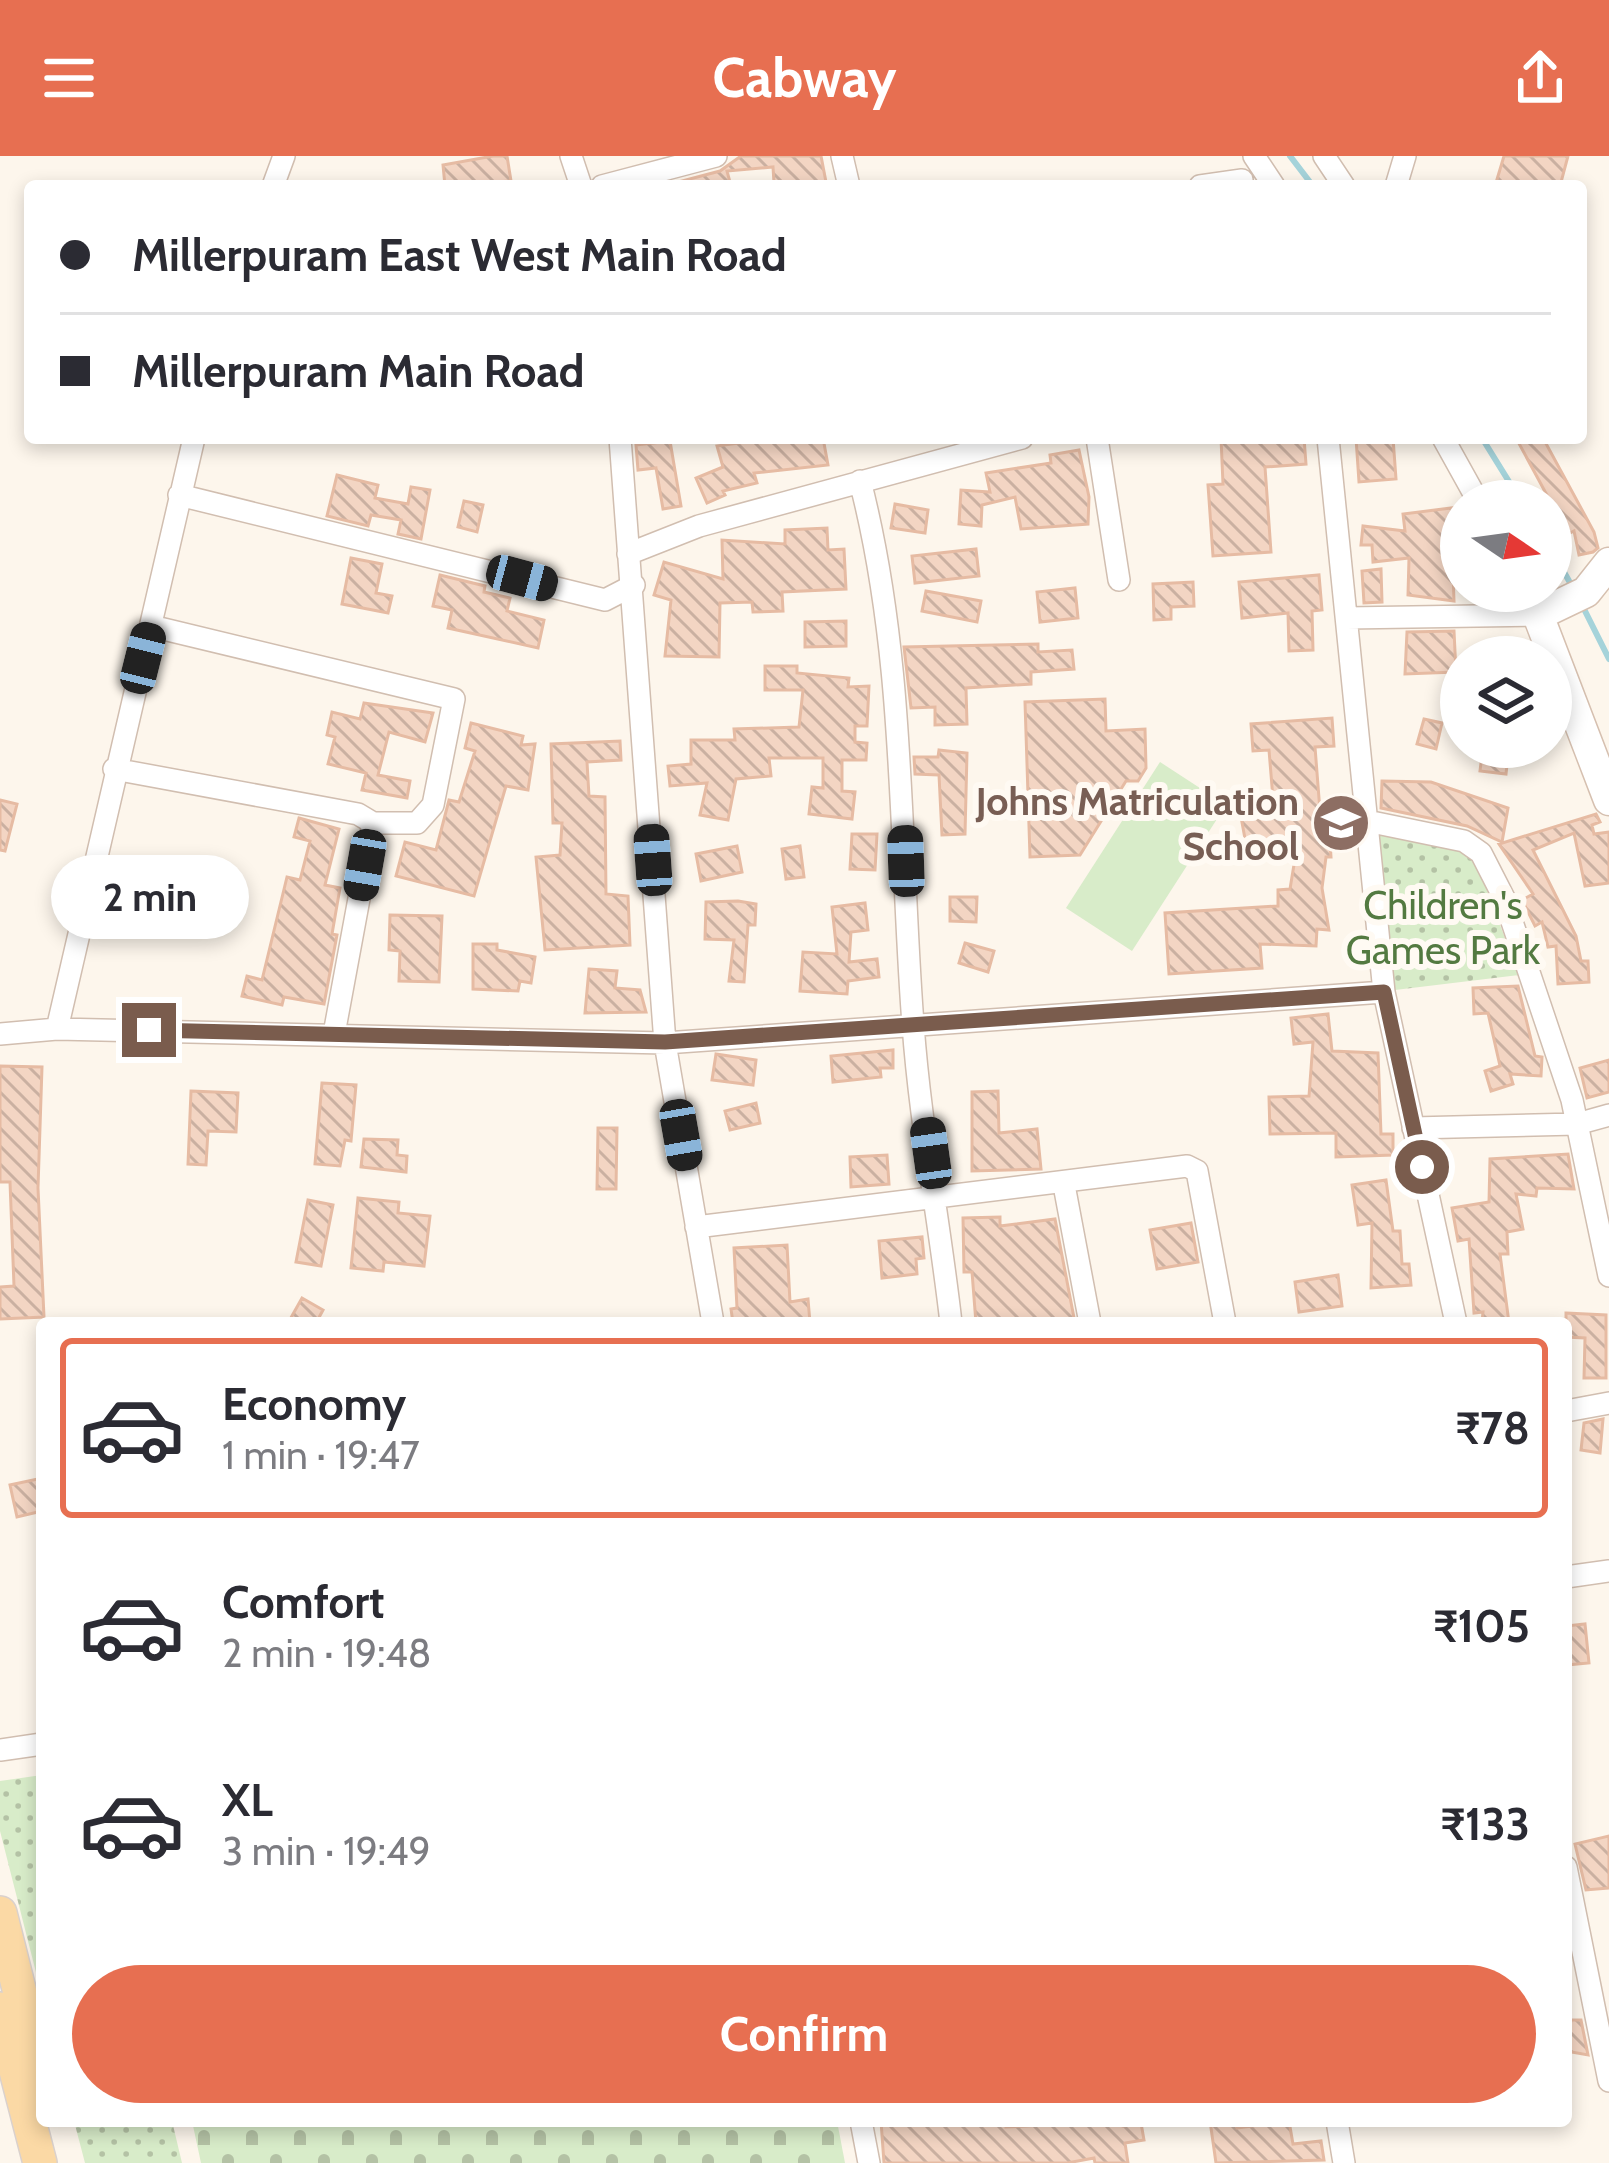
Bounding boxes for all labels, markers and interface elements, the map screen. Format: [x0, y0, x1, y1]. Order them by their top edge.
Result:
icon: menu [36, 45, 102, 111]
text: Cabway [712, 45, 897, 111]
icon: share [1507, 45, 1573, 111]
text: Millerpuram East West Main Road [132, 228, 787, 282]
text: Millerpuram Main Road [132, 344, 585, 398]
north arrow [1440, 480, 1572, 612]
map controls [1440, 480, 1572, 768]
car [483, 551, 561, 605]
car [117, 619, 169, 697]
button: layers [1440, 636, 1572, 768]
place label: Johns Matriculation School [975, 777, 1299, 870]
school or university icon: Johns Matriculation School [1310, 792, 1372, 854]
car [633, 823, 673, 897]
car [887, 824, 925, 898]
car [341, 826, 389, 904]
callout: 2 min [50, 856, 248, 940]
text: 2 min [103, 873, 197, 921]
park label: Children's Games Park [1346, 881, 1541, 974]
route end [122, 1003, 176, 1057]
car [657, 1096, 705, 1174]
car [908, 1115, 954, 1191]
route start [1395, 1140, 1449, 1194]
icon: car [78, 1374, 186, 1482]
text: Economy [222, 1377, 406, 1431]
text: ₹78 [1455, 1401, 1530, 1455]
text: 1 min · 19:47 [222, 1431, 420, 1479]
icon: car [78, 1572, 186, 1680]
text: Comfort [222, 1575, 385, 1629]
text: ₹105 [1433, 1599, 1530, 1653]
text: 2 min · 19:48 [222, 1629, 431, 1677]
icon: car [78, 1770, 186, 1878]
text: XL [222, 1773, 273, 1827]
text: ₹133 [1440, 1797, 1530, 1851]
text: 3 min · 19:49 [222, 1827, 431, 1875]
button: Confirm [72, 1965, 1536, 2103]

